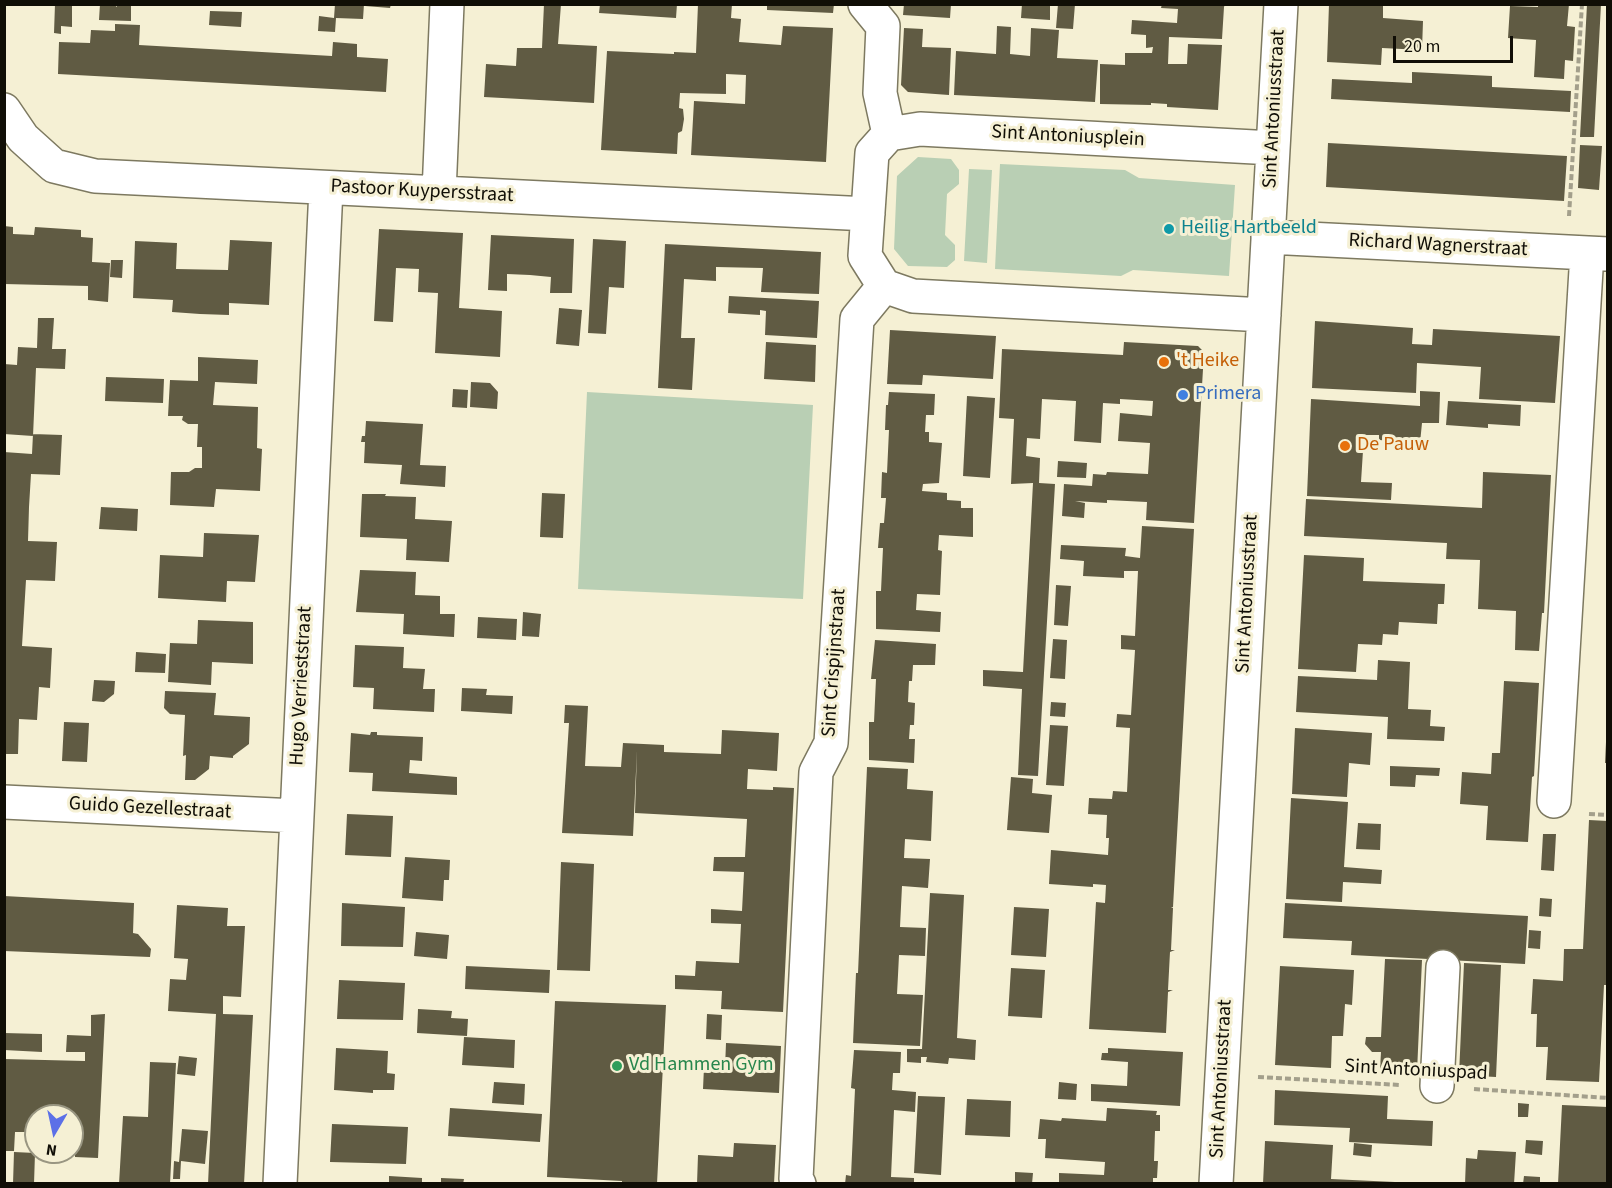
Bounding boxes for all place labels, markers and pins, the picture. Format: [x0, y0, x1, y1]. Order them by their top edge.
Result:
place label: Heilig Hartbeeld [1181, 217, 1317, 241]
marker: Heilig Hartbeeld [1162, 222, 1176, 236]
place label: 't Heike [1176, 350, 1239, 374]
marker: 't Heike [1157, 355, 1171, 369]
place label: Primera [1195, 383, 1261, 407]
marker: Primera [1176, 388, 1190, 402]
place label: De Pauw [1357, 434, 1429, 458]
marker: De Pauw [1338, 439, 1352, 453]
place label: Vd Hammen Gym [629, 1054, 774, 1078]
marker: Vd Hammen Gym [610, 1059, 624, 1073]

